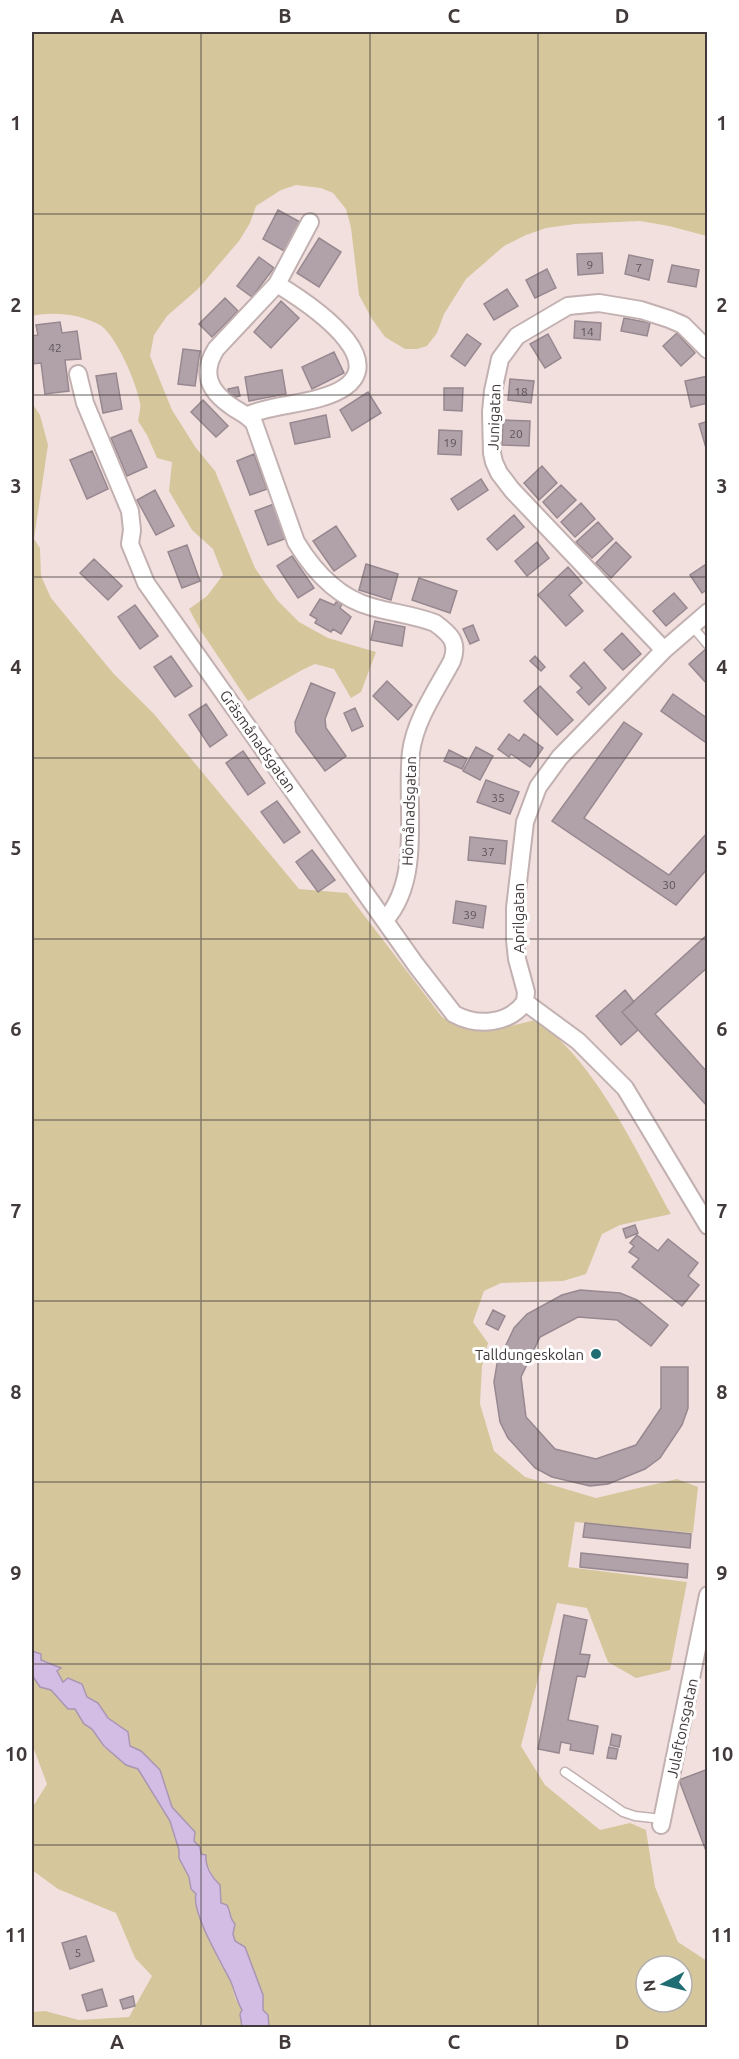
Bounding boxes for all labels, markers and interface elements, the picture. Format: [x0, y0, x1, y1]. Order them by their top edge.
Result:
text: A [110, 4, 124, 27]
text: B [278, 4, 292, 27]
text: C [448, 4, 461, 27]
text: D [615, 4, 629, 27]
text: 1 [10, 111, 22, 134]
text: 1 [716, 111, 728, 134]
house number: 9 [587, 258, 593, 271]
house number: 7 [636, 261, 642, 274]
text: 2 [10, 293, 22, 316]
text: 2 [716, 293, 728, 316]
house number: 14 [580, 325, 594, 338]
house number: 42 [48, 341, 62, 354]
street label: Junigatan [484, 383, 504, 451]
house number: 18 [514, 385, 528, 398]
house number: 20 [509, 427, 523, 440]
house number: 19 [443, 436, 457, 449]
text: 3 [10, 474, 22, 497]
text: 3 [716, 474, 728, 497]
text: 4 [10, 655, 22, 678]
text: 4 [716, 655, 728, 678]
street label: Gräsmånadsgatan [216, 687, 300, 795]
street label: Hömånadsgatan [399, 756, 419, 866]
house number: 35 [491, 791, 505, 804]
text: 5 [10, 836, 22, 859]
text: 5 [716, 836, 728, 859]
house number: 37 [481, 845, 495, 858]
house number: 30 [662, 878, 676, 891]
street label: Aprilgatan [510, 883, 527, 953]
house number: 39 [463, 908, 477, 921]
text: 6 [10, 1017, 22, 1040]
text: 6 [716, 1017, 728, 1040]
text: 7 [10, 1199, 22, 1222]
text: 7 [716, 1199, 728, 1222]
place label: Talldungeskolan [475, 1346, 584, 1363]
marker: Talldungeskolan [589, 1347, 603, 1361]
text: 8 [10, 1380, 22, 1403]
text: 8 [716, 1380, 728, 1403]
text: 9 [10, 1561, 22, 1584]
text: 9 [716, 1561, 728, 1584]
street label: Julaftonsgatan [663, 1677, 701, 1779]
text: 10 [5, 1742, 27, 1765]
text: 10 [711, 1742, 733, 1765]
text: 11 [5, 1923, 27, 1946]
text: 11 [711, 1923, 733, 1946]
house number: 5 [75, 1946, 81, 1959]
north arrow [634, 1954, 694, 2014]
text: N [639, 1979, 659, 1993]
text: A [110, 2030, 124, 2053]
text: B [278, 2030, 292, 2053]
text: C [448, 2030, 461, 2053]
text: D [615, 2030, 629, 2053]

